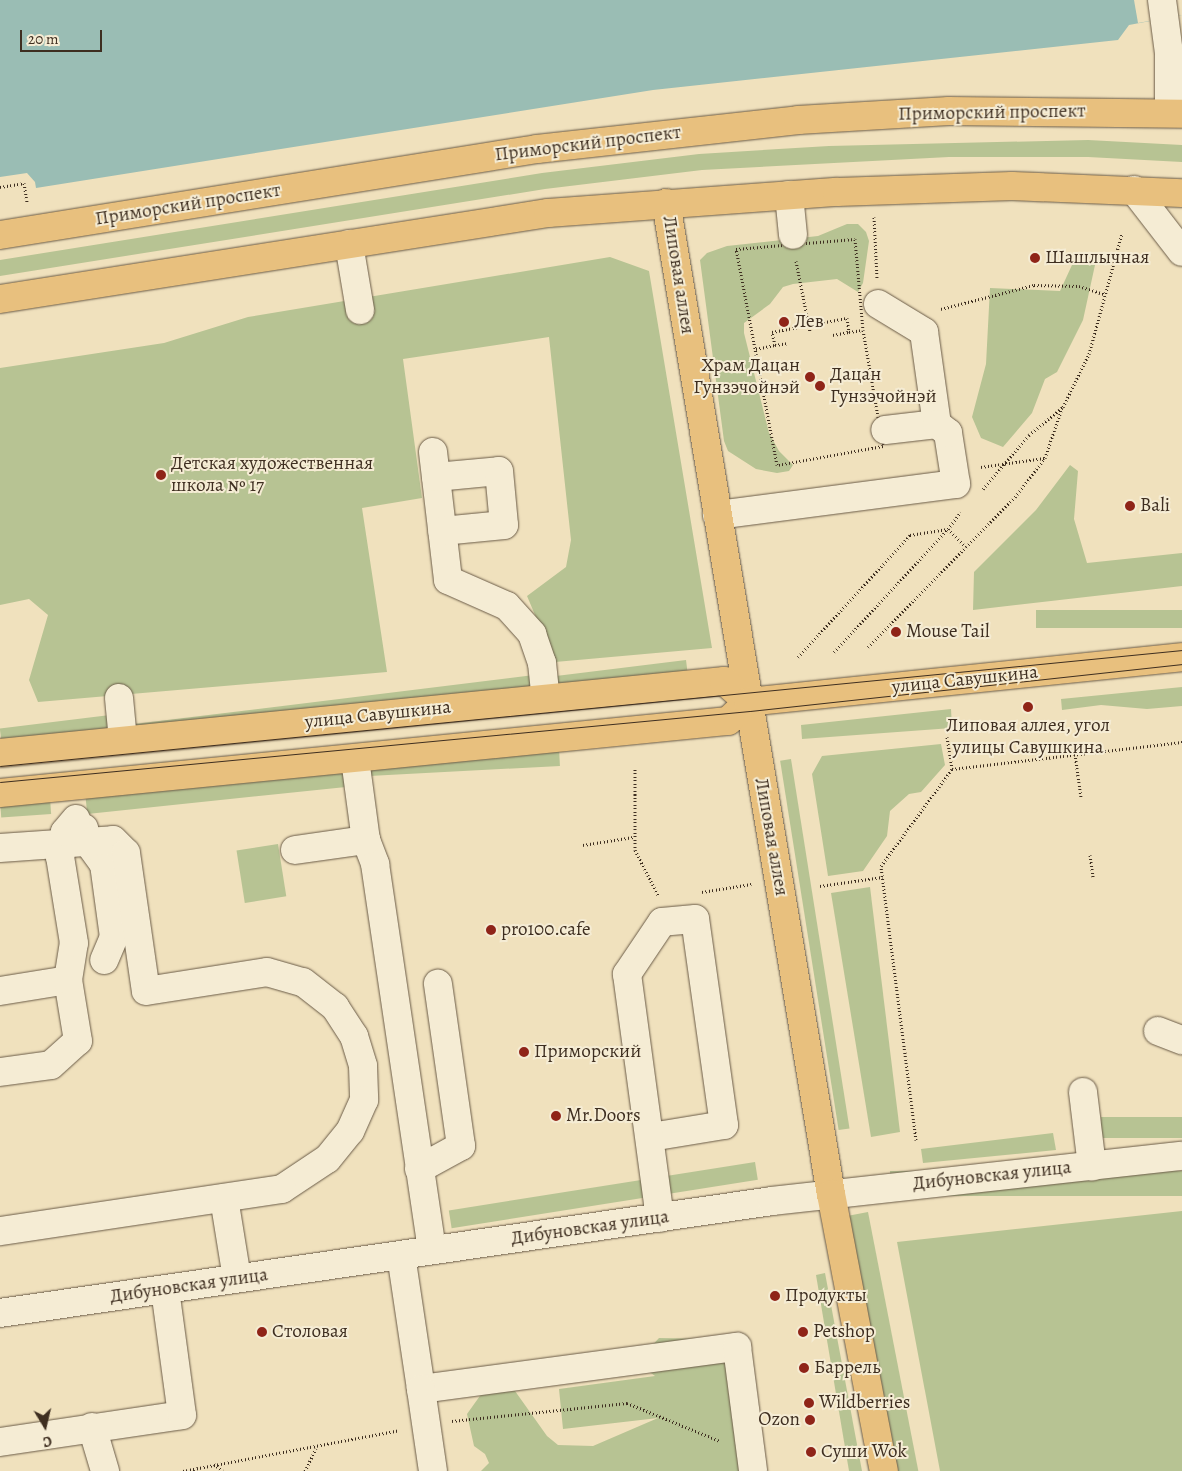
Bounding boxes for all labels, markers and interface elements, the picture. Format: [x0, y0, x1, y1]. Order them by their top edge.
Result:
scale bar [22, 20, 105, 52]
text: 20 m [28, 29, 59, 49]
street label: Приморский проспект [898, 100, 1086, 126]
street label: Приморский проспект [494, 121, 682, 167]
street label: Приморский проспект [94, 179, 282, 231]
street label: Липовая аллея [657, 214, 699, 336]
place label: Шашлычная [1045, 247, 1149, 269]
marker: Шашлычная [1029, 252, 1041, 264]
place label: Лев [794, 311, 824, 333]
marker: Лев [778, 316, 790, 328]
place label: Храм Дацан Гунзэчойнэй [693, 355, 800, 399]
place label: Дацан Гунзэчойнэй [830, 364, 937, 408]
marker: Храм Дацан Гунзэчойнэй [804, 371, 816, 383]
marker: Дацан Гунзэчойнэй [814, 380, 826, 392]
place label: Детская художественная школа № 17 [171, 453, 373, 497]
marker: Детская художественная школа № 17 [155, 469, 167, 481]
place label: Bali [1140, 495, 1170, 517]
marker: Bali [1124, 500, 1136, 512]
place label: Mouse Tail [906, 621, 990, 643]
marker: Mouse Tail [890, 626, 902, 638]
street label: улица Савушкина [891, 661, 1039, 699]
street label: улица Савушкина [304, 696, 452, 734]
marker: Липовая аллея, угол улицы Савушкина [1022, 701, 1034, 713]
place label: Липовая аллея, угол улицы Савушкина [946, 715, 1110, 759]
street label: Липовая аллея [749, 776, 793, 898]
place label: pro100.cafe [501, 919, 591, 941]
marker: pro100.cafe [485, 924, 497, 936]
place label: Приморский [534, 1041, 641, 1063]
marker: Приморский [518, 1046, 530, 1058]
place label: Mr.Doors [566, 1105, 641, 1127]
marker: Mr.Doors [550, 1110, 562, 1122]
street label: Дибуновская улица [912, 1156, 1072, 1196]
street label: Дибуновская улица [510, 1206, 670, 1250]
street label: Дибуновская улица [109, 1264, 269, 1308]
place label: Продукты [785, 1285, 867, 1307]
marker: Продукты [769, 1290, 781, 1302]
place label: Столовая [272, 1321, 348, 1343]
place label: Petshop [813, 1321, 875, 1343]
marker: Столовая [256, 1326, 268, 1338]
marker: Petshop [797, 1326, 809, 1338]
place label: Баррель [814, 1357, 880, 1379]
marker: Баррель [798, 1362, 810, 1374]
place label: Wildberries [819, 1392, 910, 1414]
marker: Wildberries [803, 1397, 815, 1409]
north arrow [20, 1401, 70, 1451]
place label: Ozon [758, 1409, 800, 1431]
marker: Ozon [804, 1414, 816, 1426]
text: С [42, 1431, 53, 1451]
place label: Суши Wok [821, 1441, 907, 1463]
marker: Суши Wok [805, 1446, 817, 1458]

